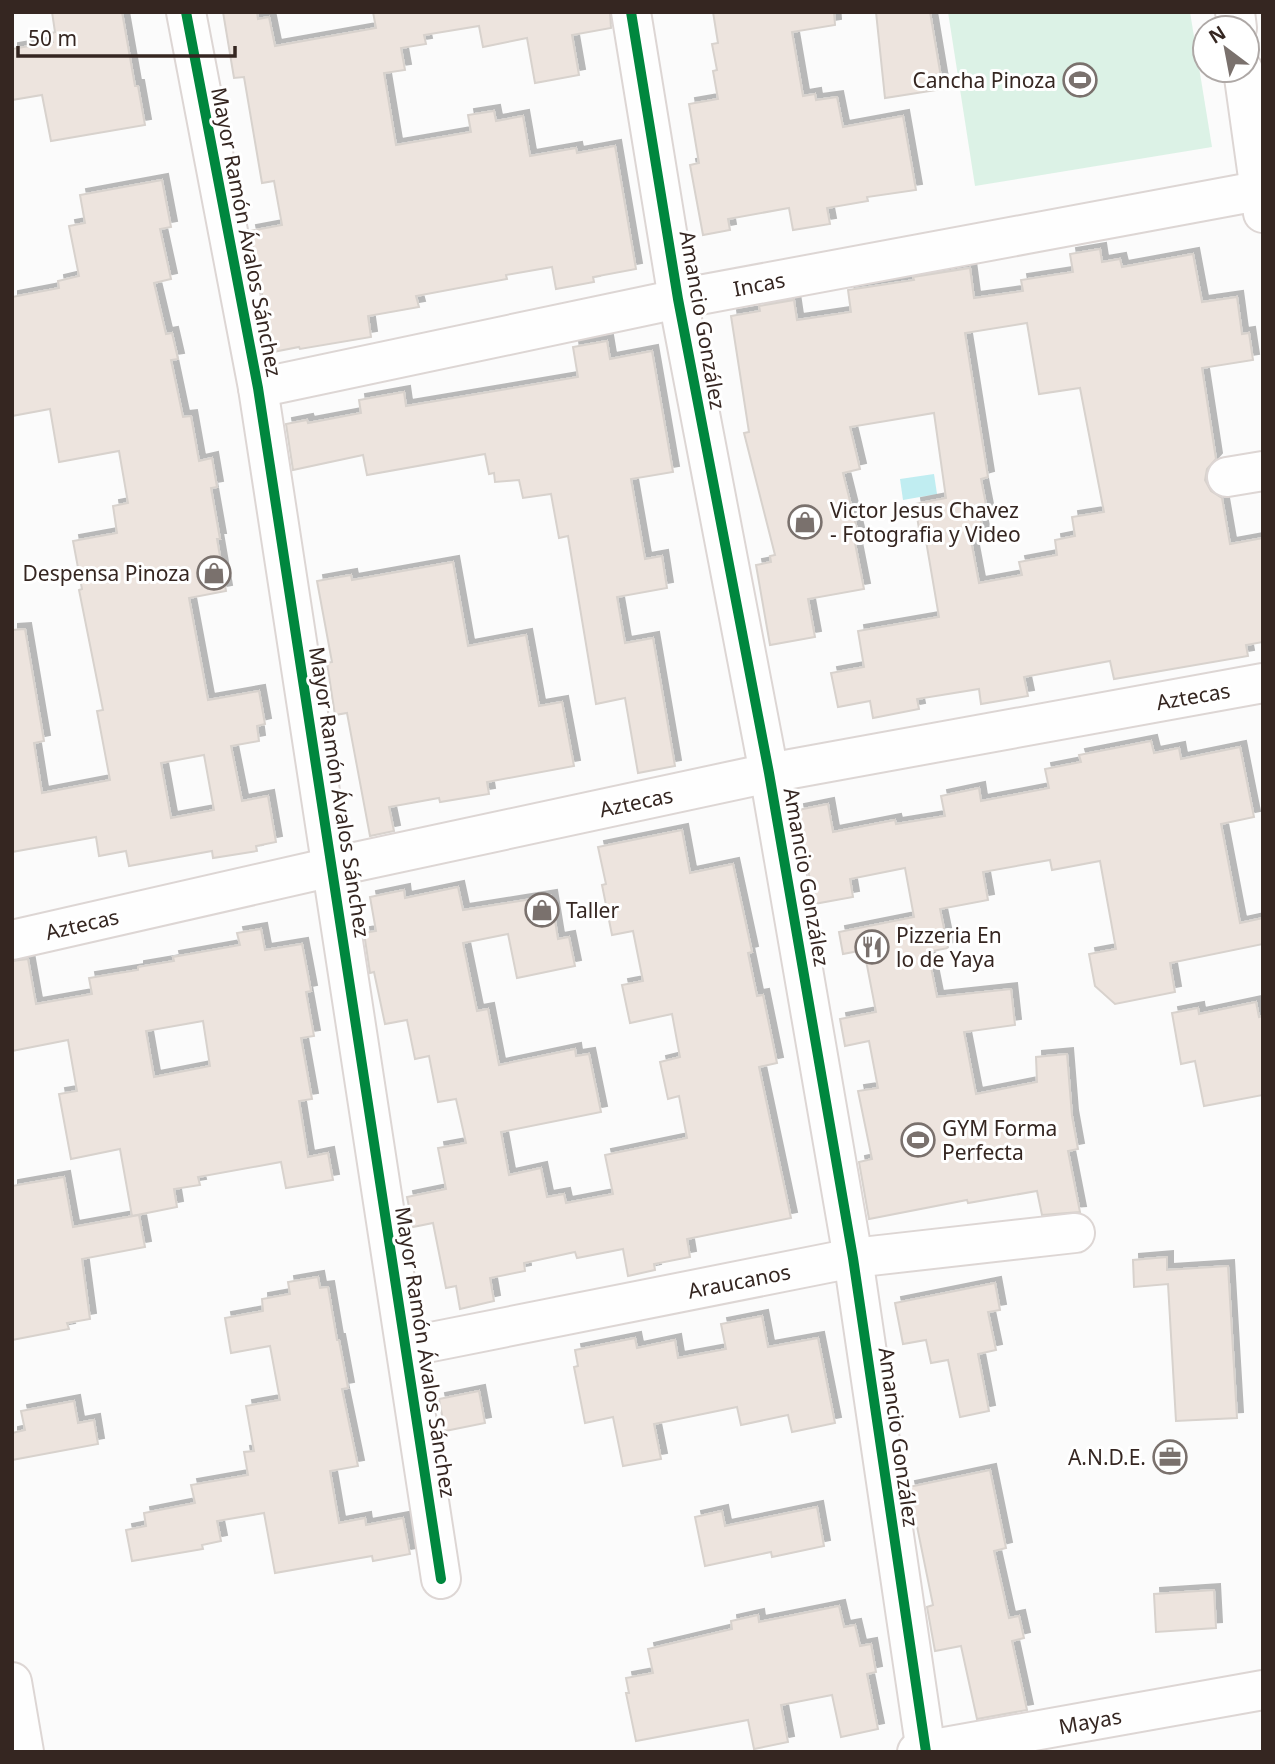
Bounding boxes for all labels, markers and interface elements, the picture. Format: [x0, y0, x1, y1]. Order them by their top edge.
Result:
scale bar [18, 14, 234, 58]
north arrow [1191, 14, 1261, 84]
text: N [1204, 19, 1230, 50]
text: 50 m [28, 24, 77, 52]
sports icon: Cancha Pinoza [1061, 61, 1099, 99]
place label: Cancha Pinoza [912, 66, 1056, 94]
street label: Mayor Ramón Ávalos Sánchez [205, 85, 289, 379]
street label: Amancio González [673, 228, 733, 412]
street label: Incas [731, 265, 787, 303]
place label: Victor Jesus Chavez - Fotografia y Video [830, 496, 1021, 548]
shop icon: Victor Jesus Chavez - Fotografia y Video [786, 503, 824, 541]
shop icon: Despensa Pinoza [195, 554, 233, 592]
place label: Despensa Pinoza [22, 559, 190, 587]
street label: Mayor Ramón Ávalos Sánchez [303, 644, 377, 940]
street label: Aztecas [1154, 676, 1232, 716]
street label: Aztecas [597, 781, 675, 823]
street label: Amancio González [777, 785, 837, 969]
shop icon: Taller [523, 891, 561, 929]
place label: Taller [566, 896, 619, 924]
street label: Aztecas [42, 902, 122, 946]
place label: Pizzeria En lo de Yaya [896, 921, 1002, 973]
restaurant icon: Pizzeria En lo de Yaya [853, 928, 891, 966]
place label: GYM Forma Perfecta [942, 1114, 1057, 1166]
sports icon: GYM Forma Perfecta [899, 1121, 937, 1159]
street label: Mayor Ramón Ávalos Sánchez [389, 1204, 463, 1500]
street label: Araucanos [685, 1257, 793, 1305]
street label: Amancio González [873, 1345, 925, 1529]
office icon: A.N.D.E. [1151, 1438, 1189, 1476]
place label: A.N.D.E. [1068, 1443, 1146, 1471]
street label: Mayas [1056, 1702, 1124, 1740]

